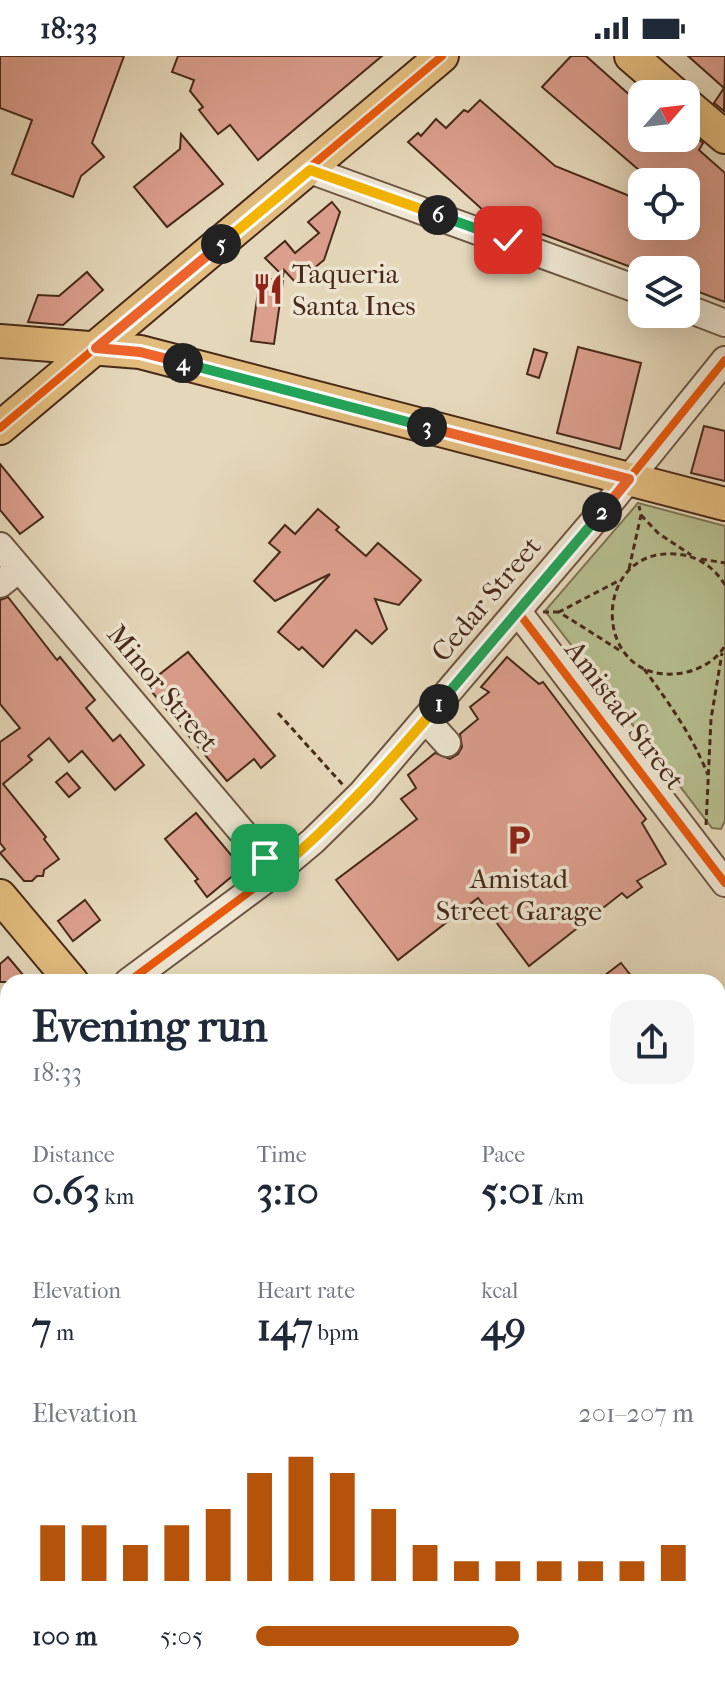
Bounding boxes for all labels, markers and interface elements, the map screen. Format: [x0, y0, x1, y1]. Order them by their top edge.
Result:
text: 18:33 [40, 11, 98, 46]
north arrow [628, 80, 700, 152]
map controls [628, 80, 700, 328]
button: locate [628, 168, 700, 240]
pin: 6 [418, 195, 458, 235]
text: 6 [432, 202, 444, 228]
pin [474, 206, 542, 274]
icon: check [486, 218, 530, 262]
pin: 5 [201, 224, 241, 264]
text: 5 [216, 231, 226, 257]
button: layers [628, 256, 700, 328]
place label: Taqueria Santa Ines [292, 257, 416, 322]
restaurant icon: Taqueria Santa Ines [251, 272, 285, 306]
pin: 4 [163, 343, 203, 383]
text: 4 [177, 350, 190, 376]
pin: 3 [407, 407, 447, 447]
text: 3 [422, 414, 432, 440]
pin: 2 [582, 492, 622, 532]
text: 2 [596, 499, 608, 525]
street label: Cedar Street [424, 530, 548, 668]
street label: Minor Street [100, 618, 226, 758]
street label: Amistad Street [558, 633, 692, 796]
pin: 1 [419, 684, 459, 724]
text: 1 [435, 691, 443, 717]
parking icon: Amistad Street Garage [502, 823, 536, 857]
pin [231, 824, 299, 892]
icon: arrive [243, 836, 287, 880]
place label: Amistad Street Garage [436, 862, 602, 927]
button: share [610, 1000, 694, 1084]
text: Evening run [32, 1001, 267, 1052]
text: 18:33 [32, 1057, 82, 1088]
text: Distance [32, 1142, 115, 1168]
text: Time [257, 1142, 307, 1168]
text: Pace [481, 1142, 525, 1168]
text: 0.63 [32, 1168, 100, 1214]
text: 3:10 [257, 1168, 319, 1214]
text: 5:01 [481, 1168, 544, 1214]
text: km [100, 1184, 134, 1210]
text: /km [544, 1184, 584, 1210]
text: Elevation [32, 1278, 121, 1304]
text: Heart rate [257, 1278, 355, 1304]
text: kcal [481, 1278, 518, 1304]
text: 7 [32, 1304, 51, 1350]
text: 147 [257, 1304, 313, 1350]
text: 49 [481, 1304, 526, 1350]
text: m [51, 1320, 74, 1346]
text: bpm [313, 1320, 359, 1346]
text: Elevation [32, 1398, 137, 1429]
text: 201–207 m [578, 1398, 694, 1429]
text: 100 m [32, 1621, 97, 1652]
text: 5:05 [160, 1621, 203, 1652]

